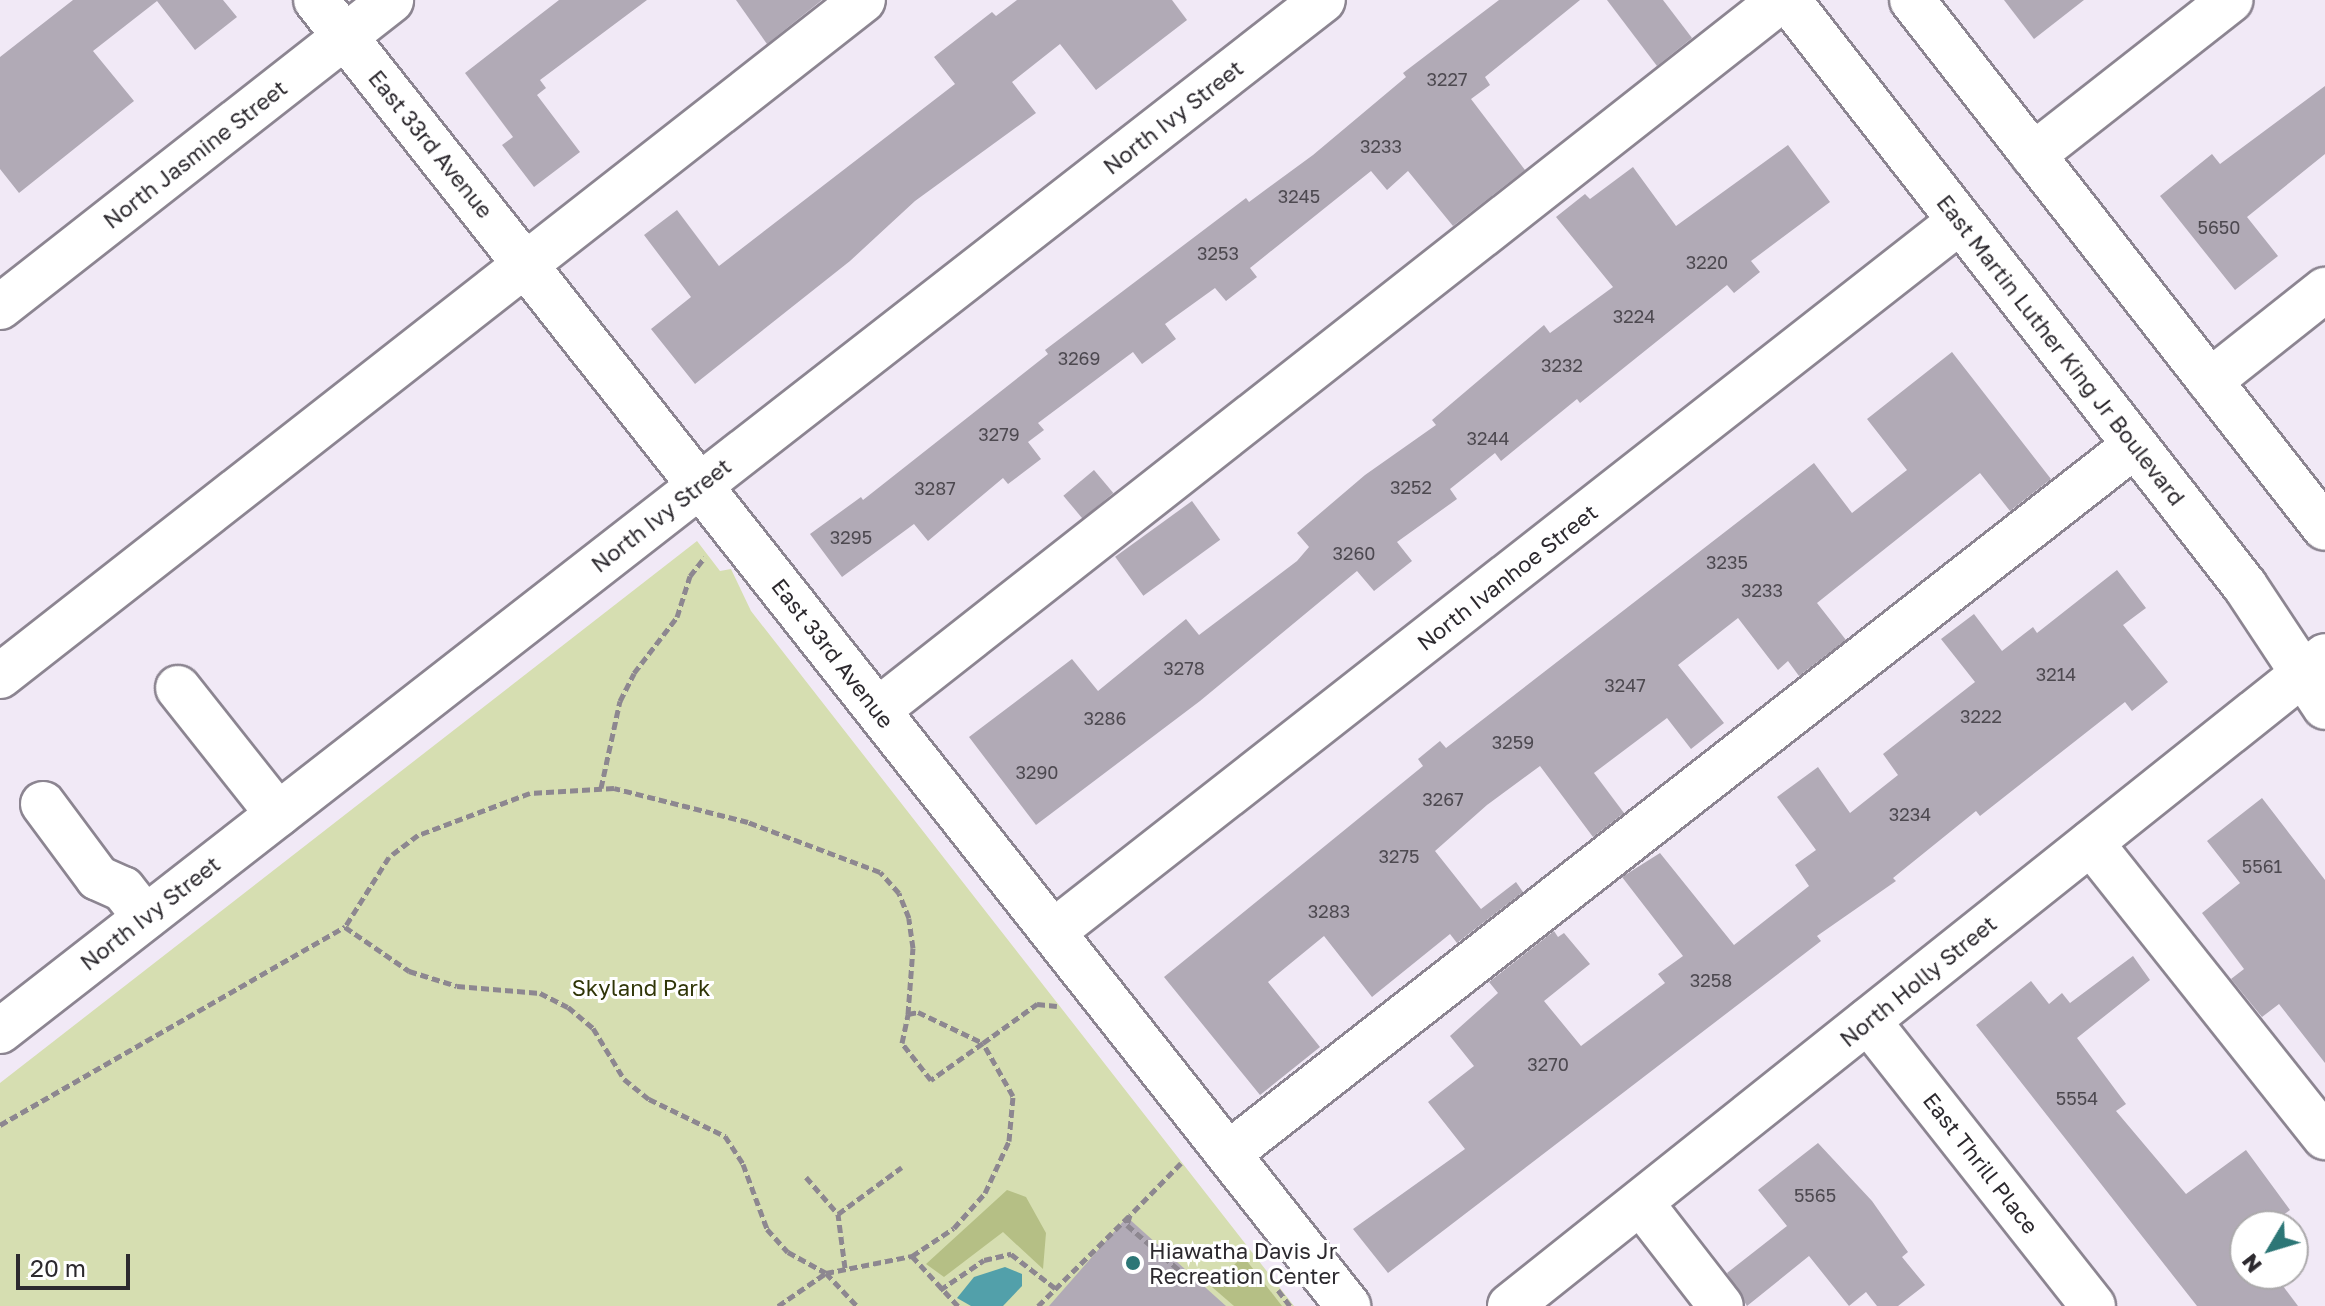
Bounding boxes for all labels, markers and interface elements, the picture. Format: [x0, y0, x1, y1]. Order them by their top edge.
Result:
street label: North Ivy Street [1098, 54, 1248, 180]
street label: East 33rd Avenue [363, 65, 499, 223]
house number: 3227 [1427, 68, 1467, 90]
street label: North Jasmine Street [98, 74, 292, 234]
house number: 3233 [1360, 135, 1402, 157]
house number: 3245 [1278, 185, 1320, 207]
street label: East Martin Luther King Jr Boulevard [1932, 190, 2190, 510]
house number: 5650 [2198, 216, 2240, 238]
house number: 3253 [1197, 242, 1239, 264]
house number: 3220 [1686, 251, 1728, 273]
house number: 3224 [1613, 305, 1655, 327]
house number: 3269 [1058, 347, 1100, 369]
house number: 3232 [1541, 354, 1583, 376]
house number: 3279 [978, 423, 1020, 445]
house number: 3244 [1467, 427, 1509, 449]
street label: North Ivy Street [586, 452, 736, 578]
house number: 3252 [1390, 476, 1432, 498]
house number: 3287 [914, 477, 956, 499]
street label: North Ivanhoe Street [1412, 498, 1602, 656]
house number: 3295 [830, 526, 872, 548]
house number: 3260 [1332, 542, 1376, 564]
house number: 3235 [1706, 551, 1748, 573]
street label: East 33rd Avenue [766, 573, 900, 733]
house number: 3233 [1741, 579, 1783, 601]
house number: 3278 [1163, 657, 1205, 679]
house number: 3214 [2036, 663, 2076, 685]
house number: 3247 [1604, 674, 1646, 696]
house number: 3222 [1960, 705, 2002, 727]
house number: 3286 [1084, 707, 1126, 729]
house number: 3259 [1492, 731, 1534, 753]
house number: 3290 [1015, 761, 1059, 783]
house number: 3267 [1422, 788, 1464, 810]
house number: 3234 [1889, 803, 1931, 825]
house number: 3275 [1379, 845, 1419, 867]
street label: North Ivy Street [75, 850, 225, 976]
house number: 5561 [2242, 855, 2282, 877]
house number: 3283 [1308, 900, 1350, 922]
street label: North Holly Street [1835, 910, 2001, 1052]
house number: 3258 [1690, 969, 1732, 991]
park label: Skyland Park [572, 975, 710, 1001]
house number: 3270 [1527, 1053, 1569, 1075]
street label: East Thrill Place [1918, 1087, 2044, 1239]
house number: 5554 [2056, 1087, 2098, 1109]
house number: 5565 [1794, 1184, 1836, 1206]
north arrow [2229, 1210, 2309, 1290]
place label: Hiawatha Davis Jr Recreation Center [1149, 1237, 1340, 1288]
scale bar [20, 1238, 134, 1288]
text: N [2235, 1249, 2267, 1279]
text: 20 m [30, 1253, 86, 1282]
marker: Hiawatha Davis Jr Recreation Center [1124, 1254, 1142, 1272]

